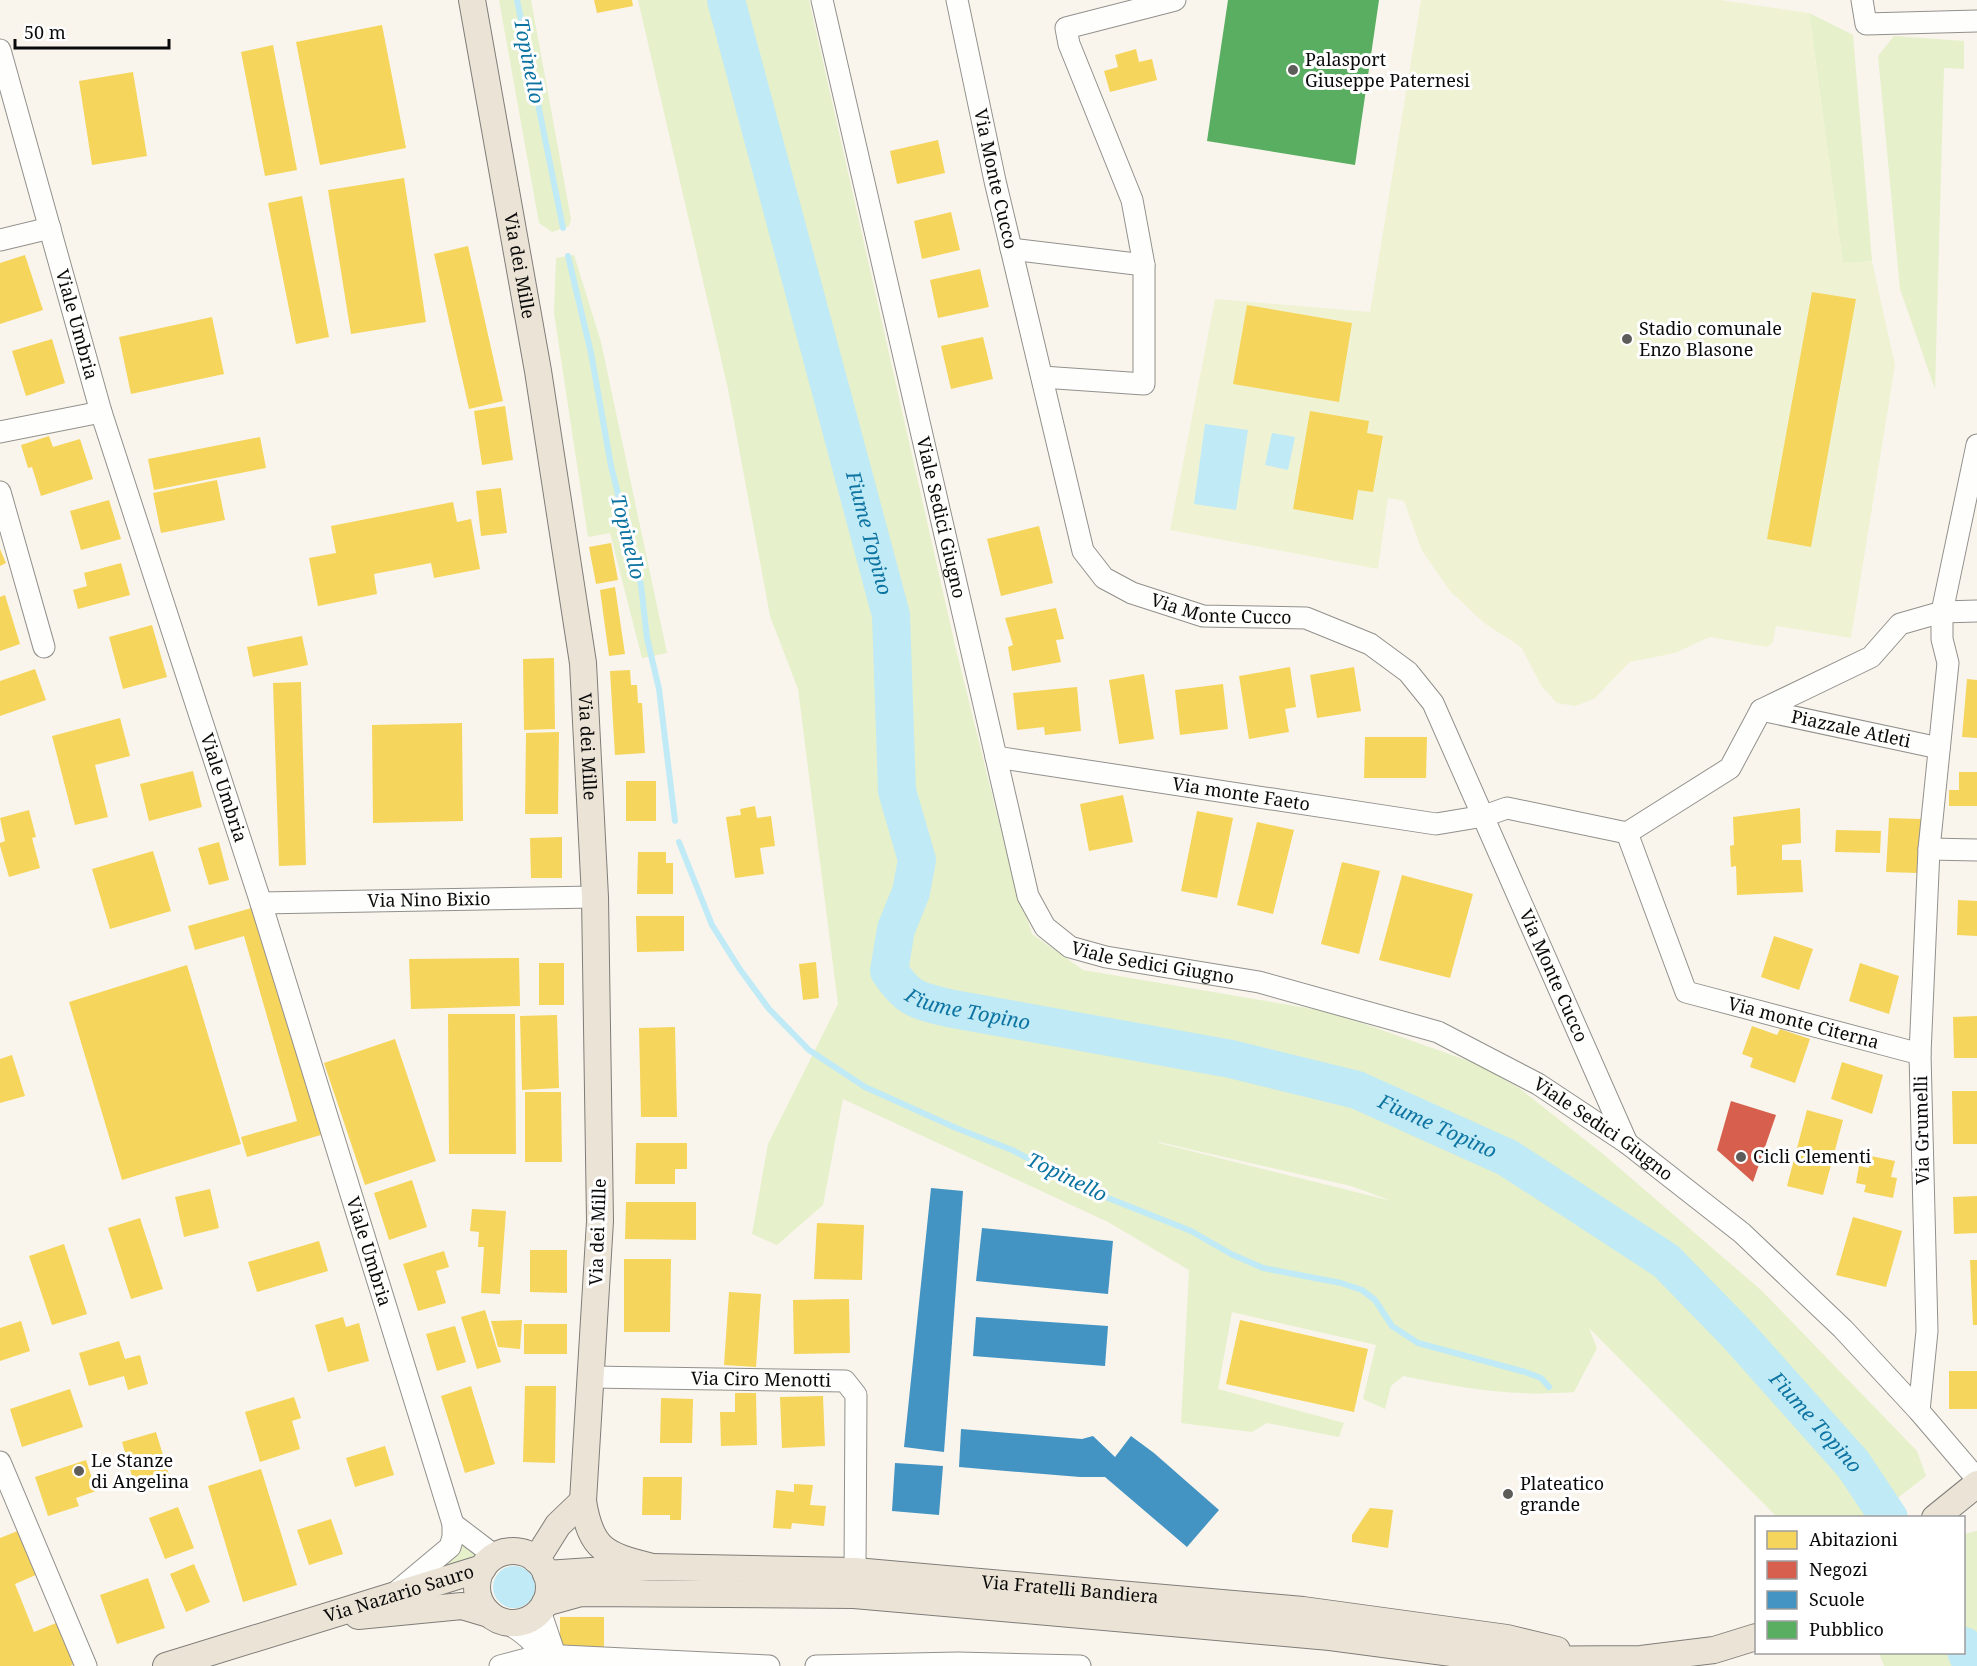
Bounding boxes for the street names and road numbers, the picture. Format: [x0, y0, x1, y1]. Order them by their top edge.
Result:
street label: Via Monte Cucco [969, 106, 1024, 251]
street label: Via dei Mille [499, 211, 541, 321]
street label: Viale Umbria [51, 266, 104, 382]
street label: Viale Sedici Giugno [912, 434, 972, 601]
street label: Via Monte Cucco [1148, 587, 1292, 629]
street label: Via dei Mille [574, 692, 603, 801]
street label: Piazzale Atleti [1789, 704, 1913, 753]
street label: Viale Umbria [195, 730, 253, 845]
street label: Via monte Faeto [1171, 771, 1312, 816]
street label: Via Nino Bixio [367, 886, 491, 912]
street label: Via Monte Cucco [1514, 905, 1594, 1046]
street label: Viale Sedici Giugno [1069, 935, 1236, 989]
street label: Via monte Citerna [1725, 991, 1882, 1054]
street label: Viale Sedici Giugno [1529, 1071, 1678, 1186]
street label: Via Grumelli [1908, 1075, 1934, 1185]
street label: Via dei Mille [583, 1178, 611, 1286]
street label: Viale Umbria [341, 1193, 398, 1309]
street label: Via Ciro Menotti [691, 1366, 831, 1392]
street label: Via Nazario Sauro [321, 1559, 477, 1627]
street label: Via Fratelli Bandiera [981, 1569, 1159, 1608]

